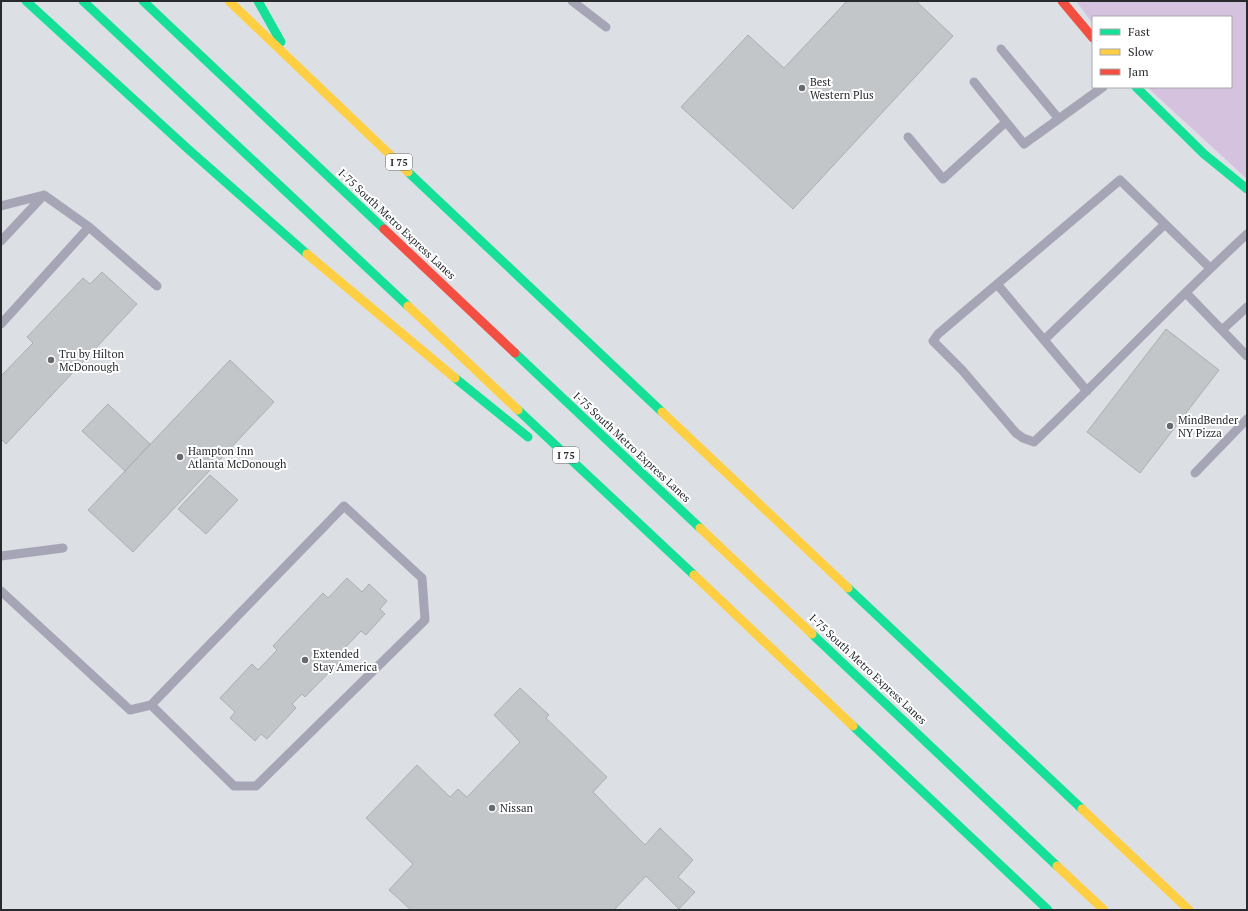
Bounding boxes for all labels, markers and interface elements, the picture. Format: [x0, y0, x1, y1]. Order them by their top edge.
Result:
legend [1092, 16, 1232, 88]
text: Fast [1128, 24, 1151, 39]
text: Slow [1128, 44, 1154, 59]
text: Jam [1128, 64, 1149, 79]
place label: Best Western Plus [810, 75, 874, 102]
marker: Best Western Plus [797, 83, 807, 93]
road number: I 75 [386, 154, 412, 170]
street label: I-75 South Metro Express Lanes [335, 166, 459, 282]
place label: Tru by Hilton McDonough [59, 347, 125, 374]
marker: Tru by Hilton McDonough [46, 355, 56, 365]
street label: I-75 South Metro Express Lanes [570, 389, 694, 505]
place label: MindBender NY Pizza [1178, 413, 1239, 440]
marker: MindBender NY Pizza [1165, 421, 1175, 431]
place label: Hampton Inn Atlanta McDonough [188, 444, 287, 471]
road number: I 75 [553, 447, 579, 463]
marker: Hampton Inn Atlanta McDonough [175, 452, 185, 462]
street label: I-75 South Metro Express Lanes [806, 611, 930, 727]
place label: Extended Stay America [313, 647, 378, 674]
marker: Extended Stay America [300, 655, 310, 665]
place label: Nissan [500, 801, 533, 815]
marker: Nissan [487, 803, 497, 813]

